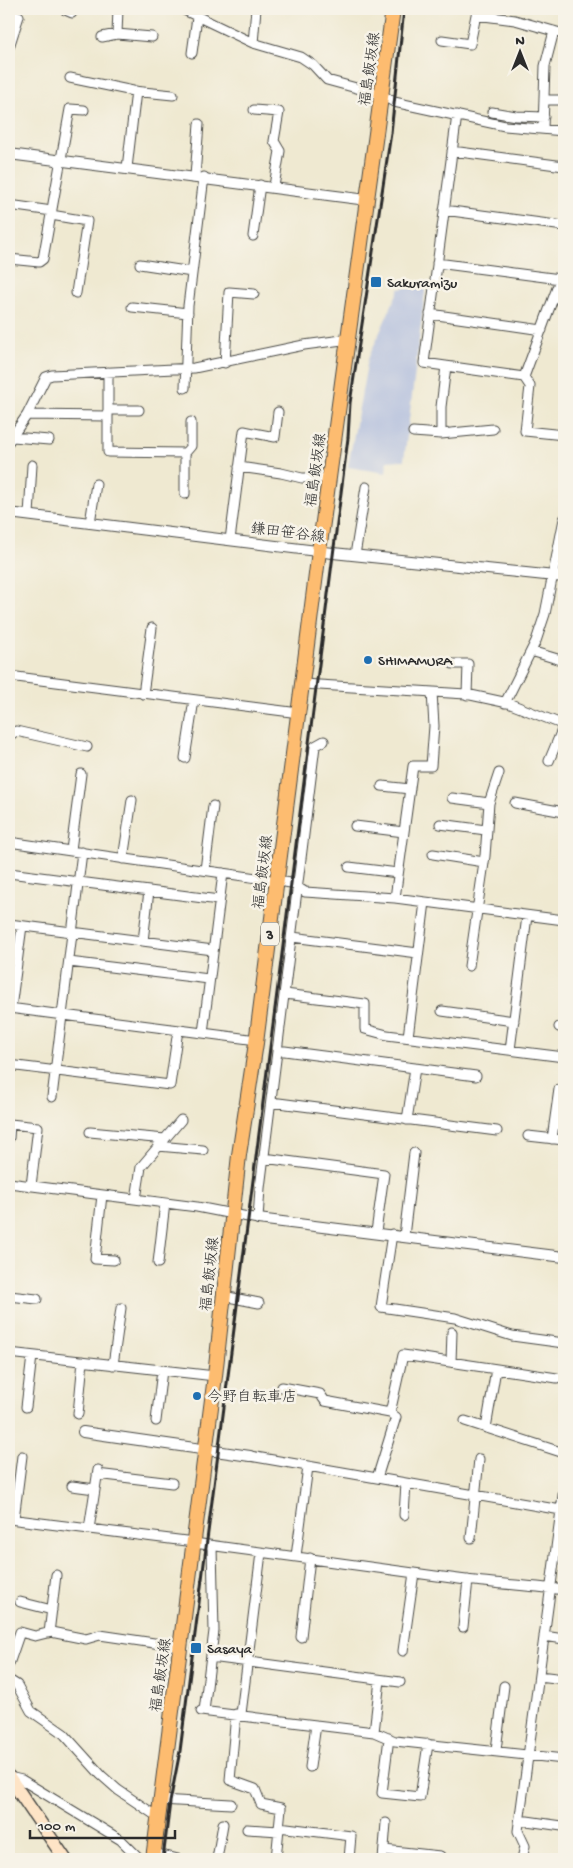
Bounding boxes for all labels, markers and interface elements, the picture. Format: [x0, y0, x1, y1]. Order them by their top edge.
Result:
north arrow [496, 28, 546, 78]
street label: 福島飯坂線 [356, 31, 385, 108]
text: N [515, 33, 525, 50]
marker: Sakuramizu [369, 275, 383, 289]
place label: Sakuramizu [387, 275, 457, 293]
street label: 福島飯坂線 [302, 432, 331, 509]
street label: 鎌田笹谷線 [249, 519, 326, 547]
place label: SHIMAMURA [378, 653, 453, 671]
marker: SHIMAMURA [362, 654, 374, 666]
street label: 福島飯坂線 [249, 834, 277, 911]
road number: 3 [261, 922, 279, 946]
street label: 福島飯坂線 [197, 1236, 224, 1312]
place label: 今野自転車店 [207, 1388, 297, 1407]
marker: 今野自転車店 [191, 1390, 203, 1402]
street label: 福島飯坂線 [147, 1637, 176, 1714]
marker: Sasaya [189, 1641, 203, 1655]
place label: Sasaya [207, 1641, 253, 1659]
scale bar [30, 1808, 175, 1840]
text: 100 m [37, 1818, 76, 1836]

